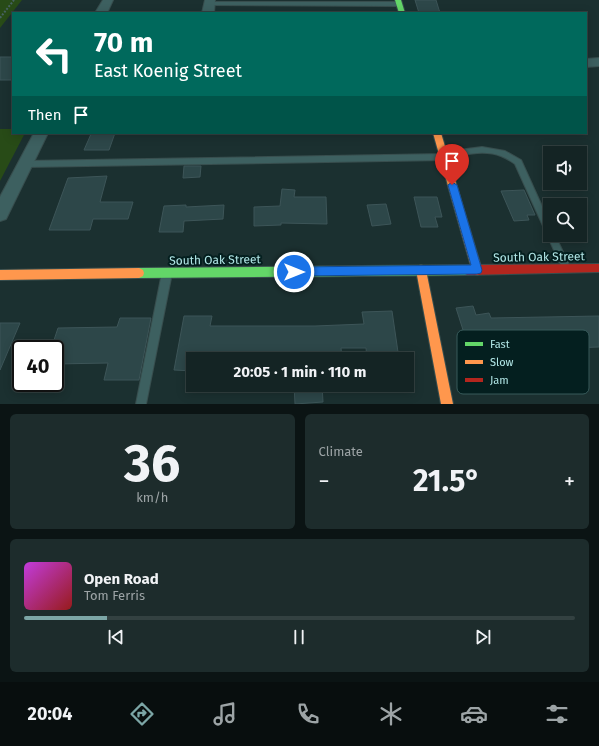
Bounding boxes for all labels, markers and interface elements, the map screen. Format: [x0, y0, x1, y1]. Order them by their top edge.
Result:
text: 70 m [94, 26, 153, 59]
icon: left [28, 28, 80, 80]
text: East Koenig Street [94, 60, 242, 82]
icon: arrive [70, 104, 92, 126]
text: Then [28, 106, 62, 124]
pin [435, 144, 469, 185]
map controls [543, 146, 587, 242]
button: sound [543, 146, 587, 190]
icon: arrive [441, 150, 463, 172]
button: search [543, 198, 587, 242]
street label: South Oak Street [493, 249, 586, 265]
position arrow [273, 251, 315, 293]
street label: South Oak Street [169, 252, 262, 268]
legend [457, 330, 589, 394]
text: Fast [490, 338, 510, 351]
speed limit sign: 40 [12, 340, 64, 392]
text: Slow [490, 356, 514, 369]
text: 20:05 · 1 min · 110 m [233, 363, 367, 381]
text: Jam [490, 374, 509, 387]
text: 36 [124, 432, 180, 495]
text: Climate [319, 444, 363, 459]
text: 21.5° [413, 463, 481, 499]
text: − [319, 468, 330, 495]
text: + [564, 468, 575, 495]
text: km/h [136, 490, 168, 505]
text: Open Road [84, 570, 159, 588]
text: Tom Ferris [84, 588, 145, 603]
icon: previous [105, 626, 127, 648]
icon: pause [288, 626, 310, 648]
icon: next [472, 626, 494, 648]
icon: directions [128, 700, 156, 728]
icon: music [211, 700, 239, 728]
icon: phone [294, 700, 322, 728]
icon: climate [377, 700, 405, 728]
icon: car [460, 700, 488, 728]
icon: filters [543, 700, 571, 728]
text: 20:04 [28, 703, 72, 725]

